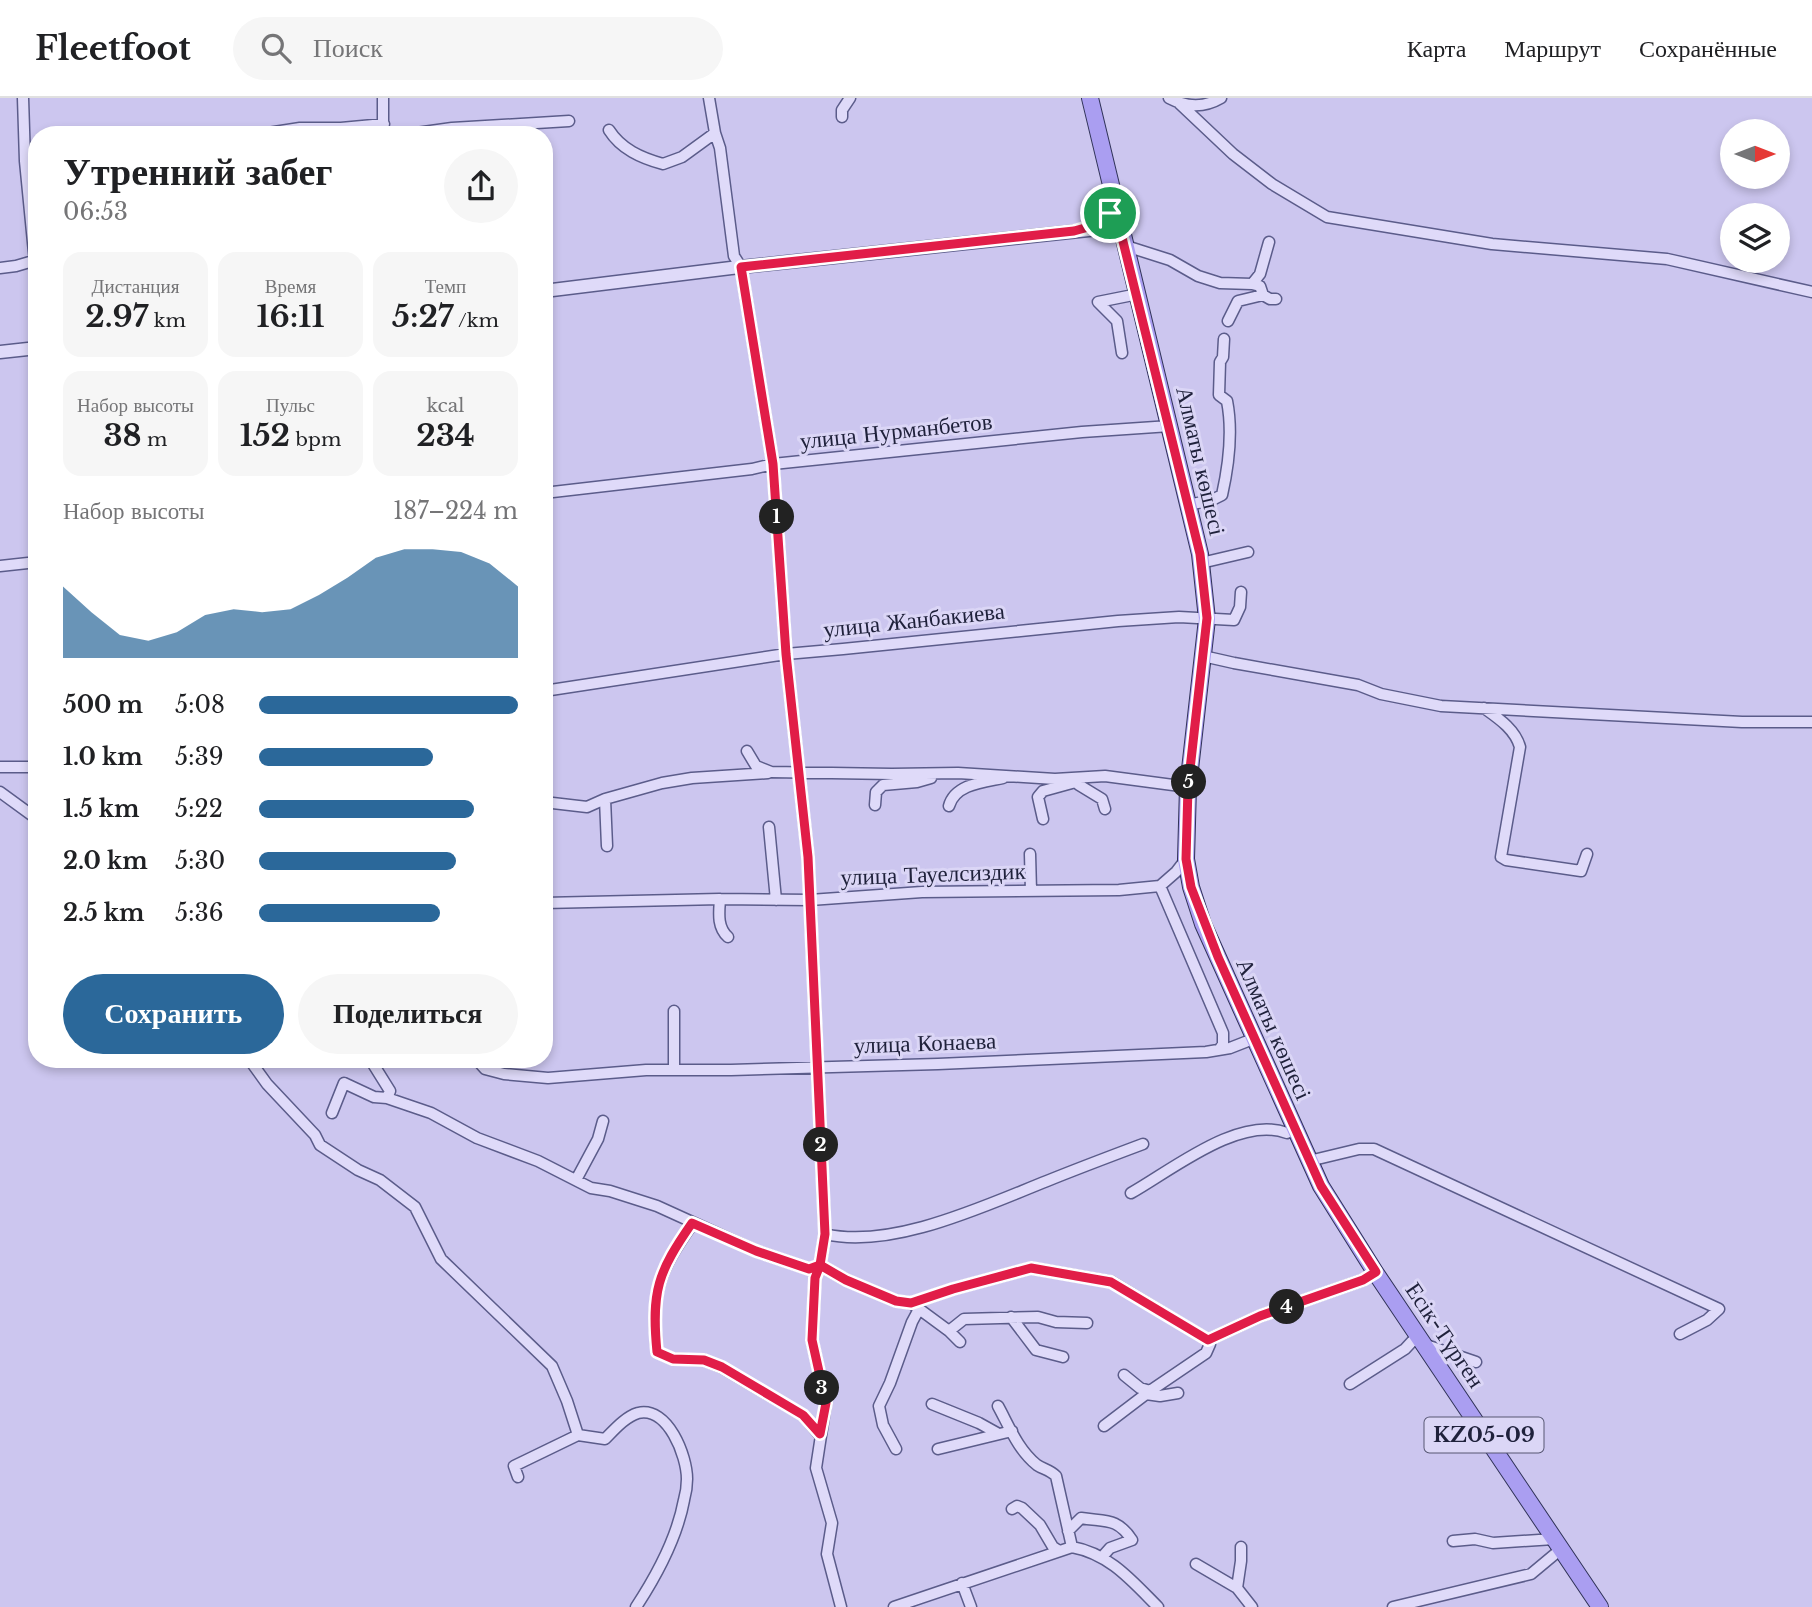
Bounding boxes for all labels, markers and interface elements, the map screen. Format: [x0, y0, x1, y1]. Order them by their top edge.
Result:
search box [233, 17, 723, 80]
text: Fleetfoot [35, 28, 191, 69]
icon: search [257, 29, 295, 67]
text: Поиск [313, 32, 383, 64]
text: Карта [1407, 34, 1466, 63]
text: Маршрут [1504, 34, 1601, 63]
text: Сохранённые [1639, 34, 1777, 63]
north arrow [1720, 119, 1790, 189]
map controls [1720, 119, 1790, 273]
text: Утренний забег [63, 148, 333, 195]
button: share [444, 149, 518, 223]
pin [1080, 183, 1140, 243]
icon: arrive [1091, 194, 1129, 232]
text: 06:53 [63, 198, 128, 226]
button: layers [1720, 203, 1790, 273]
text: Дистанция [92, 275, 179, 298]
text: Время [265, 275, 316, 298]
text: Темп [425, 275, 466, 298]
text: 2.97 [85, 298, 148, 335]
text: 16:11 [257, 298, 324, 335]
text: 5:27 [392, 298, 453, 335]
text: km [148, 309, 186, 332]
text: /km [453, 309, 499, 332]
street label: Алматы көшесі [1170, 384, 1232, 538]
text: Набор высоты [77, 394, 194, 417]
text: Пульс [266, 394, 315, 417]
text: kcal [427, 394, 464, 417]
street label: улица Нурманбетов [798, 407, 994, 455]
text: 38 [103, 417, 142, 454]
text: 152 [240, 417, 290, 454]
text: 234 [416, 417, 475, 454]
text: m [142, 428, 168, 451]
text: bpm [290, 428, 341, 451]
text: Набор высоты [63, 497, 204, 525]
text: 187–224 m [393, 497, 518, 525]
pin: 1 [760, 500, 794, 534]
text: 1 [772, 505, 781, 528]
street label: улица Жанбакиева [822, 597, 1006, 643]
text: 500 m [63, 691, 143, 719]
text: 5:08 [175, 691, 225, 719]
text: 1.0 km [63, 743, 143, 771]
text: 5:39 [175, 743, 224, 771]
pin: 5 [1172, 764, 1206, 800]
text: 5 [1183, 770, 1194, 793]
text: 1.5 km [63, 795, 140, 823]
text: 5:22 [175, 795, 223, 823]
text: 2.0 km [63, 847, 148, 875]
text: 5:30 [175, 847, 225, 875]
street label: улица Тауелсиздик [840, 857, 1027, 891]
text: 2.5 km [63, 899, 144, 927]
text: 5:36 [175, 899, 224, 927]
street label: Алматы көшесі [1230, 954, 1318, 1104]
button: Сохранить [63, 974, 284, 1054]
button: Поделиться [298, 974, 518, 1054]
street label: улица Конаева [853, 1027, 997, 1059]
pin: 2 [804, 1128, 838, 1162]
text: 2 [814, 1133, 827, 1156]
street label: Есік-Түрген [1400, 1277, 1490, 1393]
pin: 4 [1270, 1290, 1304, 1324]
text: 4 [1280, 1295, 1293, 1318]
pin: 3 [804, 1370, 840, 1406]
text: 3 [815, 1376, 828, 1399]
road number: KZ05-09 [1424, 1418, 1544, 1452]

